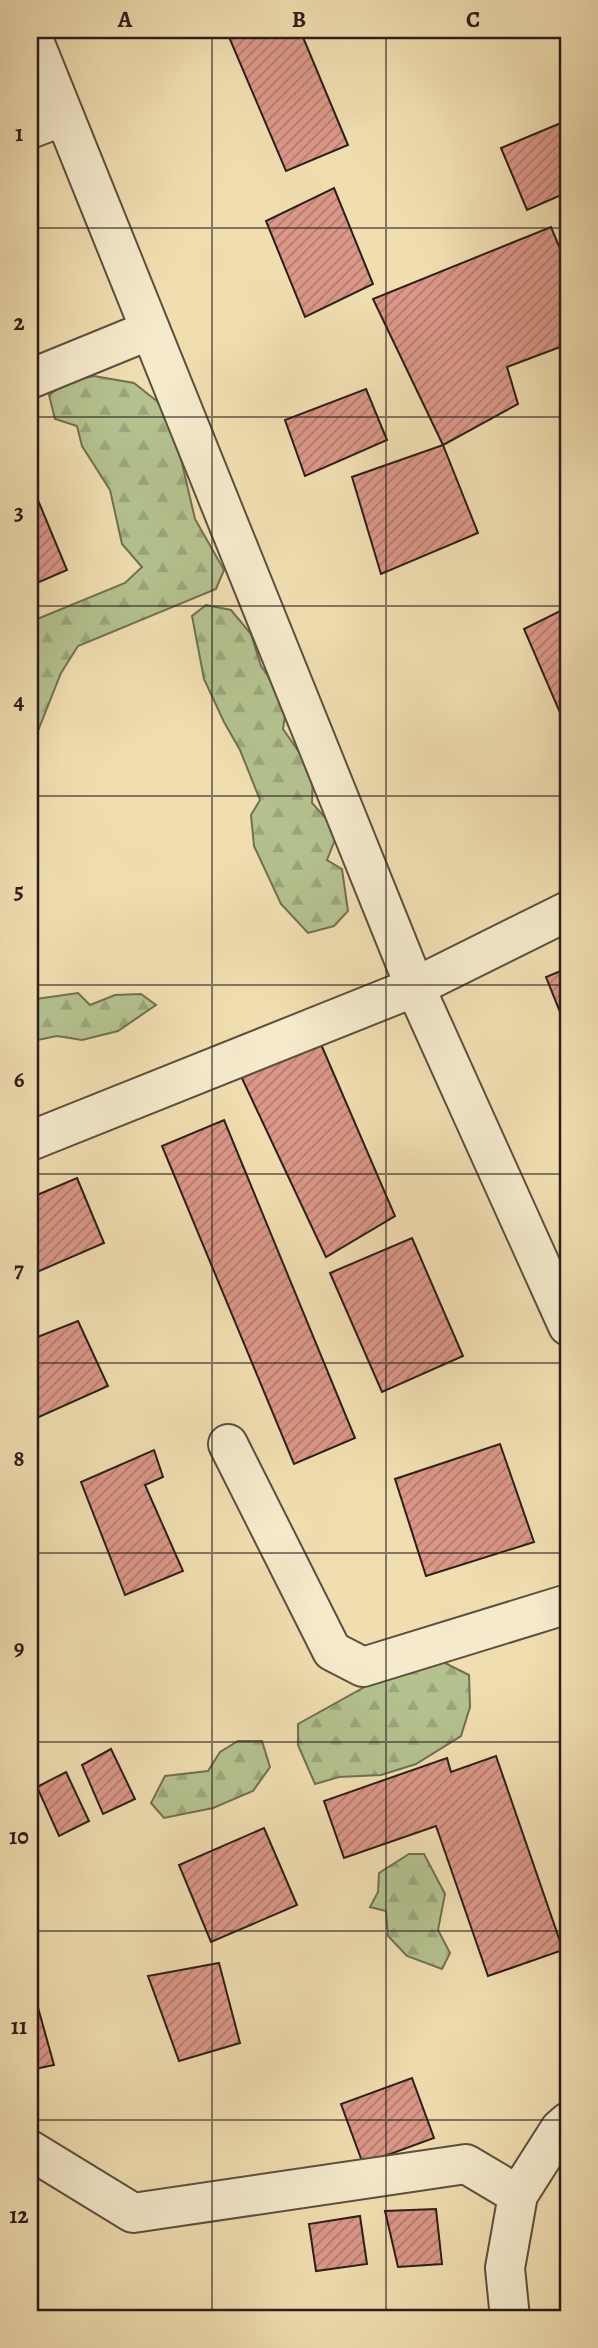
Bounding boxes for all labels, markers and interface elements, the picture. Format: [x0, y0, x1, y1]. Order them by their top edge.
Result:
text: A [117, 4, 133, 35]
text: B [292, 4, 306, 35]
text: C [466, 4, 480, 35]
text: 1 [15, 118, 23, 149]
text: 2 [13, 307, 25, 338]
text: 3 [14, 497, 24, 528]
text: 4 [14, 686, 25, 717]
text: 5 [14, 875, 24, 906]
text: 6 [14, 1064, 25, 1095]
text: 7 [14, 1254, 24, 1285]
text: 8 [13, 1443, 25, 1474]
text: 9 [14, 1632, 24, 1663]
text: 10 [9, 1821, 29, 1852]
text: 11 [11, 2011, 27, 2042]
text: 12 [9, 2200, 29, 2231]

